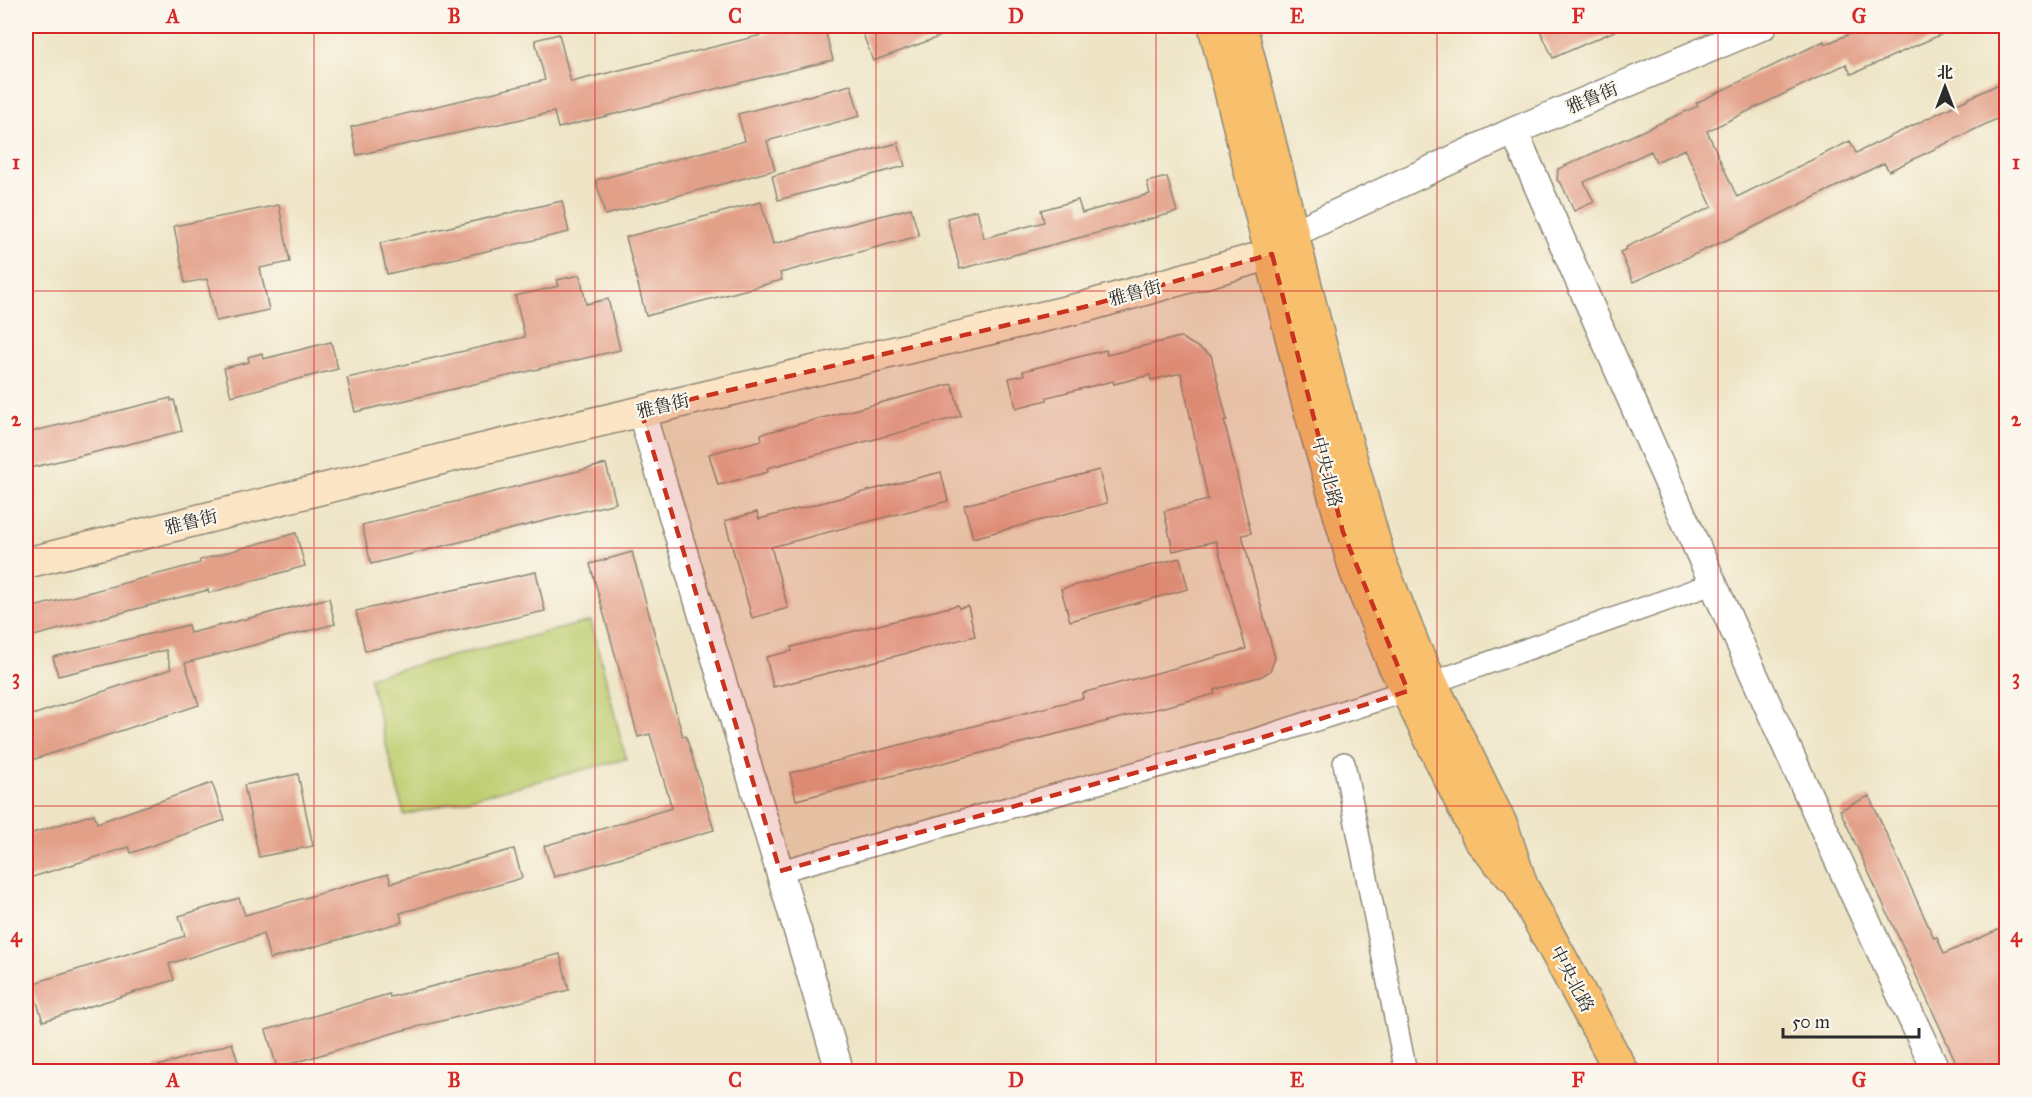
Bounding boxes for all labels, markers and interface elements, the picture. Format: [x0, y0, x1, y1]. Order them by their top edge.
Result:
text: A [164, 4, 180, 28]
text: B [447, 4, 461, 28]
text: C [728, 4, 742, 28]
text: D [1008, 4, 1024, 28]
text: E [1290, 4, 1305, 28]
text: F [1571, 4, 1585, 28]
text: G [1852, 4, 1867, 28]
north arrow [1915, 57, 1975, 117]
text: 北 [1937, 63, 1953, 82]
street label: 雅鲁街 [1563, 77, 1621, 119]
text: 1 [12, 150, 20, 174]
text: 1 [2012, 150, 2020, 174]
street label: 雅鲁街 [1106, 275, 1164, 311]
street label: 雅鲁街 [634, 389, 692, 423]
text: 2 [11, 407, 22, 431]
text: 2 [2011, 407, 2022, 431]
street label: 中央北路 [1307, 434, 1347, 510]
street label: 雅鲁街 [162, 505, 220, 539]
text: 3 [12, 665, 20, 690]
text: 3 [2012, 665, 2020, 690]
text: 4 [10, 923, 22, 948]
text: 4 [2010, 923, 2022, 948]
street label: 中央北路 [1545, 942, 1599, 1016]
scale bar [1783, 1001, 1920, 1039]
text: 50 m [1792, 1011, 1830, 1033]
text: A [164, 1068, 180, 1092]
text: B [447, 1068, 461, 1092]
text: C [728, 1068, 742, 1092]
text: D [1008, 1068, 1024, 1092]
text: E [1290, 1068, 1305, 1092]
text: F [1571, 1068, 1585, 1092]
text: G [1852, 1068, 1867, 1092]

